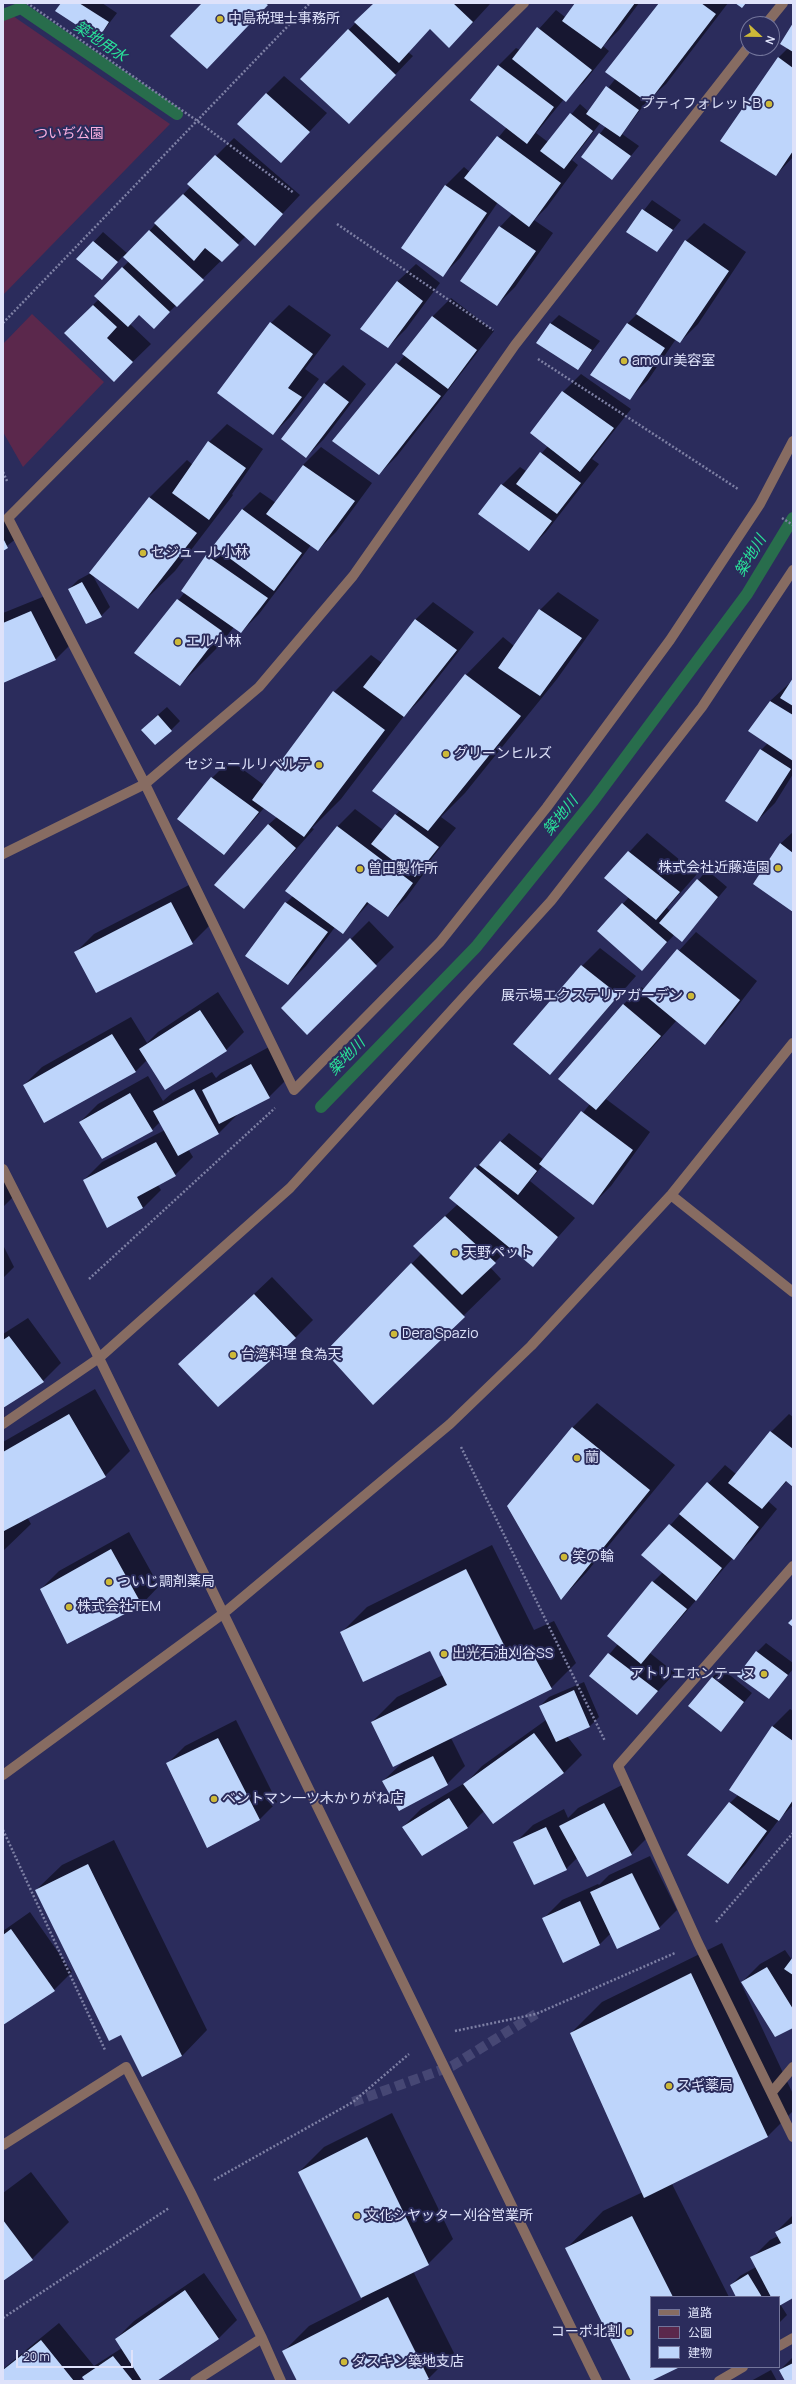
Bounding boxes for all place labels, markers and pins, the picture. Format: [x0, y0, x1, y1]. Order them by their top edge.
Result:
place label: 中島税理士事務所 [228, 11, 340, 27]
marker: 中島税理士事務所 [215, 14, 225, 24]
place label: プティフォレットB [640, 96, 761, 112]
marker: プティフォレットB [764, 99, 774, 109]
place label: amour美容室 [632, 353, 715, 369]
marker: amour美容室 [619, 356, 629, 366]
place label: セジュール小林 [151, 545, 249, 561]
marker: セジュール小林 [138, 548, 148, 558]
place label: エル小林 [186, 634, 242, 650]
marker: エル小林 [173, 637, 183, 647]
place label: グリーンヒルズ [454, 746, 552, 762]
marker: グリーンヒルズ [441, 749, 451, 759]
place label: セジュールリベルテ [185, 757, 311, 773]
marker: セジュールリベルテ [314, 760, 324, 770]
place label: 株式会社近藤造園 [658, 860, 770, 876]
place label: 曽田製作所 [368, 861, 438, 877]
marker: 株式会社近藤造園 [773, 863, 783, 873]
marker: 曽田製作所 [355, 864, 365, 874]
place label: 展示場エクステリアガーデン [501, 988, 683, 1004]
marker: 展示場エクステリアガーデン [686, 991, 696, 1001]
place label: 天野ペット [463, 1245, 533, 1261]
marker: 天野ペット [450, 1248, 460, 1258]
place label: Dera Spazio [402, 1326, 479, 1342]
marker: Dera Spazio [389, 1329, 399, 1339]
place label: 台湾料理 食為天 [241, 1347, 342, 1363]
marker: 台湾料理 食為天 [228, 1350, 238, 1360]
place label: 蘭 [585, 1450, 599, 1466]
marker: 蘭 [572, 1453, 582, 1463]
place label: 笑の輪 [572, 1549, 614, 1565]
marker: 笑の輪 [559, 1552, 569, 1562]
place label: ついじ調剤薬局 [117, 1574, 215, 1590]
marker: ついじ調剤薬局 [104, 1577, 114, 1587]
place label: 株式会社TEM [77, 1599, 161, 1615]
marker: 株式会社TEM [64, 1602, 74, 1612]
place label: 出光石油刈谷SS [452, 1646, 553, 1662]
marker: 出光石油刈谷SS [439, 1649, 449, 1659]
place label: アトリエホンテーヌ [630, 1666, 756, 1682]
marker: アトリエホンテーヌ [759, 1669, 769, 1679]
place label: ベントマン一ツ木かりがね店 [222, 1791, 404, 1807]
marker: ベントマン一ツ木かりがね店 [209, 1794, 219, 1804]
place label: スギ薬局 [677, 2078, 733, 2094]
marker: スギ薬局 [664, 2081, 674, 2091]
place label: 文化シヤッター刈谷営業所 [365, 2208, 533, 2224]
marker: 文化シヤッター刈谷営業所 [352, 2211, 362, 2221]
place label: コーポ北割 [551, 2324, 621, 2340]
marker: コーポ北割 [624, 2327, 634, 2337]
place label: ダスキン築地支店 [352, 2354, 464, 2370]
marker: ダスキン築地支店 [339, 2357, 349, 2367]

